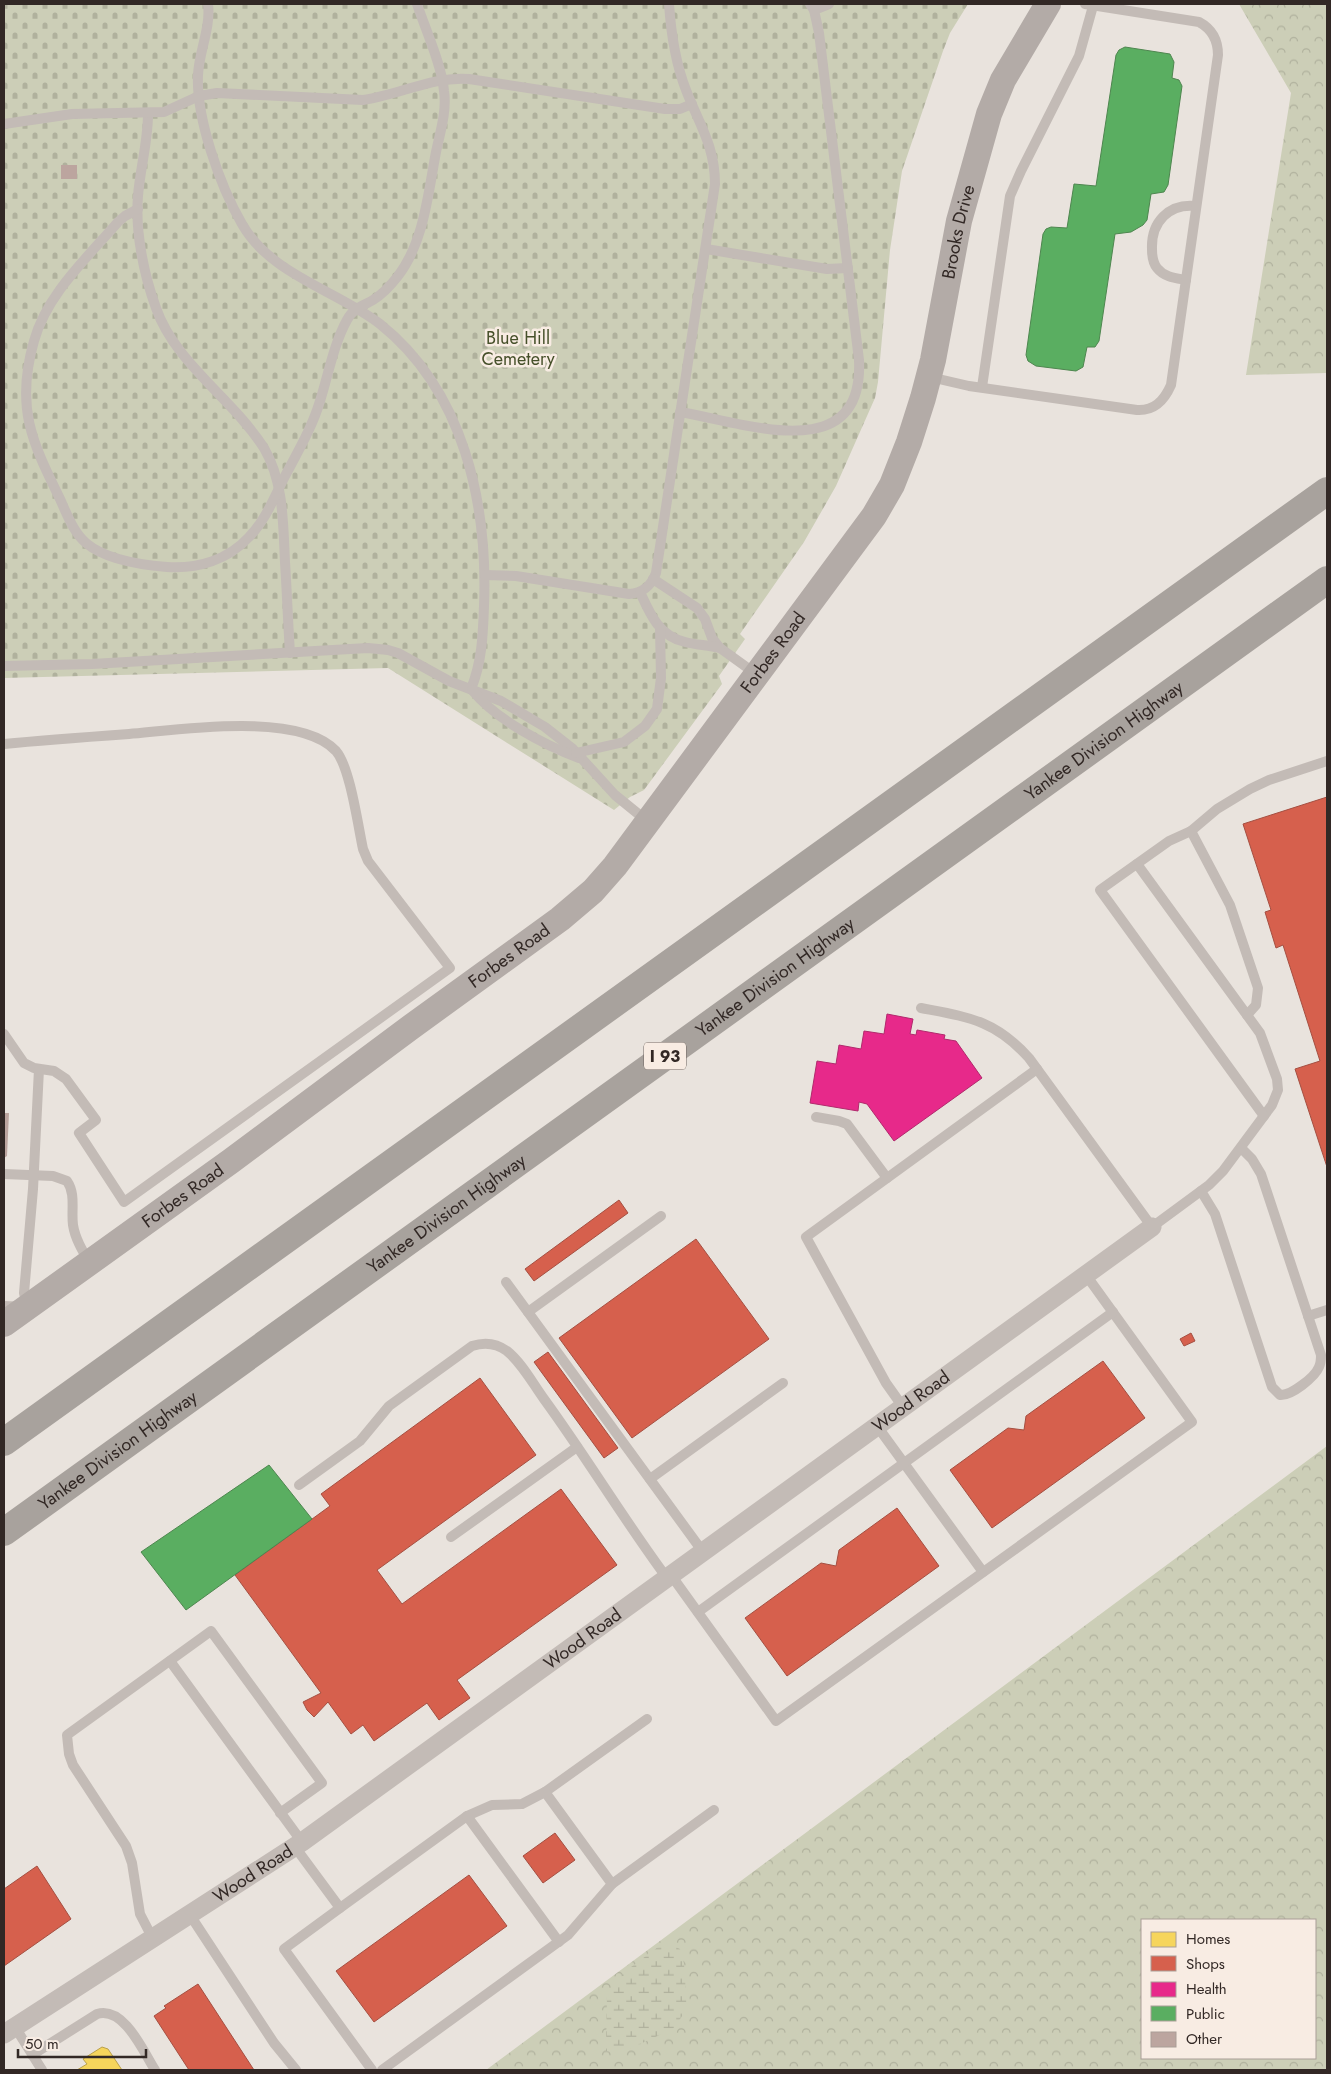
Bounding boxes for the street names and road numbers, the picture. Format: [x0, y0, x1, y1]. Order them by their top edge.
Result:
street label: Brooks Drive [935, 182, 982, 281]
street label: Forbes Road [734, 606, 812, 699]
street label: Yankee Division Highway [1019, 674, 1189, 807]
street label: Yankee Division Highway [690, 911, 860, 1043]
street label: Forbes Road [463, 917, 555, 994]
road number: I 93 [644, 1042, 686, 1070]
street label: Yankee Division Highway [362, 1148, 531, 1280]
street label: Forbes Road [136, 1157, 229, 1234]
street label: Wood Road [867, 1364, 955, 1439]
street label: Yankee Division Highway [33, 1384, 202, 1516]
street label: Wood Road [538, 1602, 627, 1676]
street label: Wood Road [208, 1838, 298, 1909]

